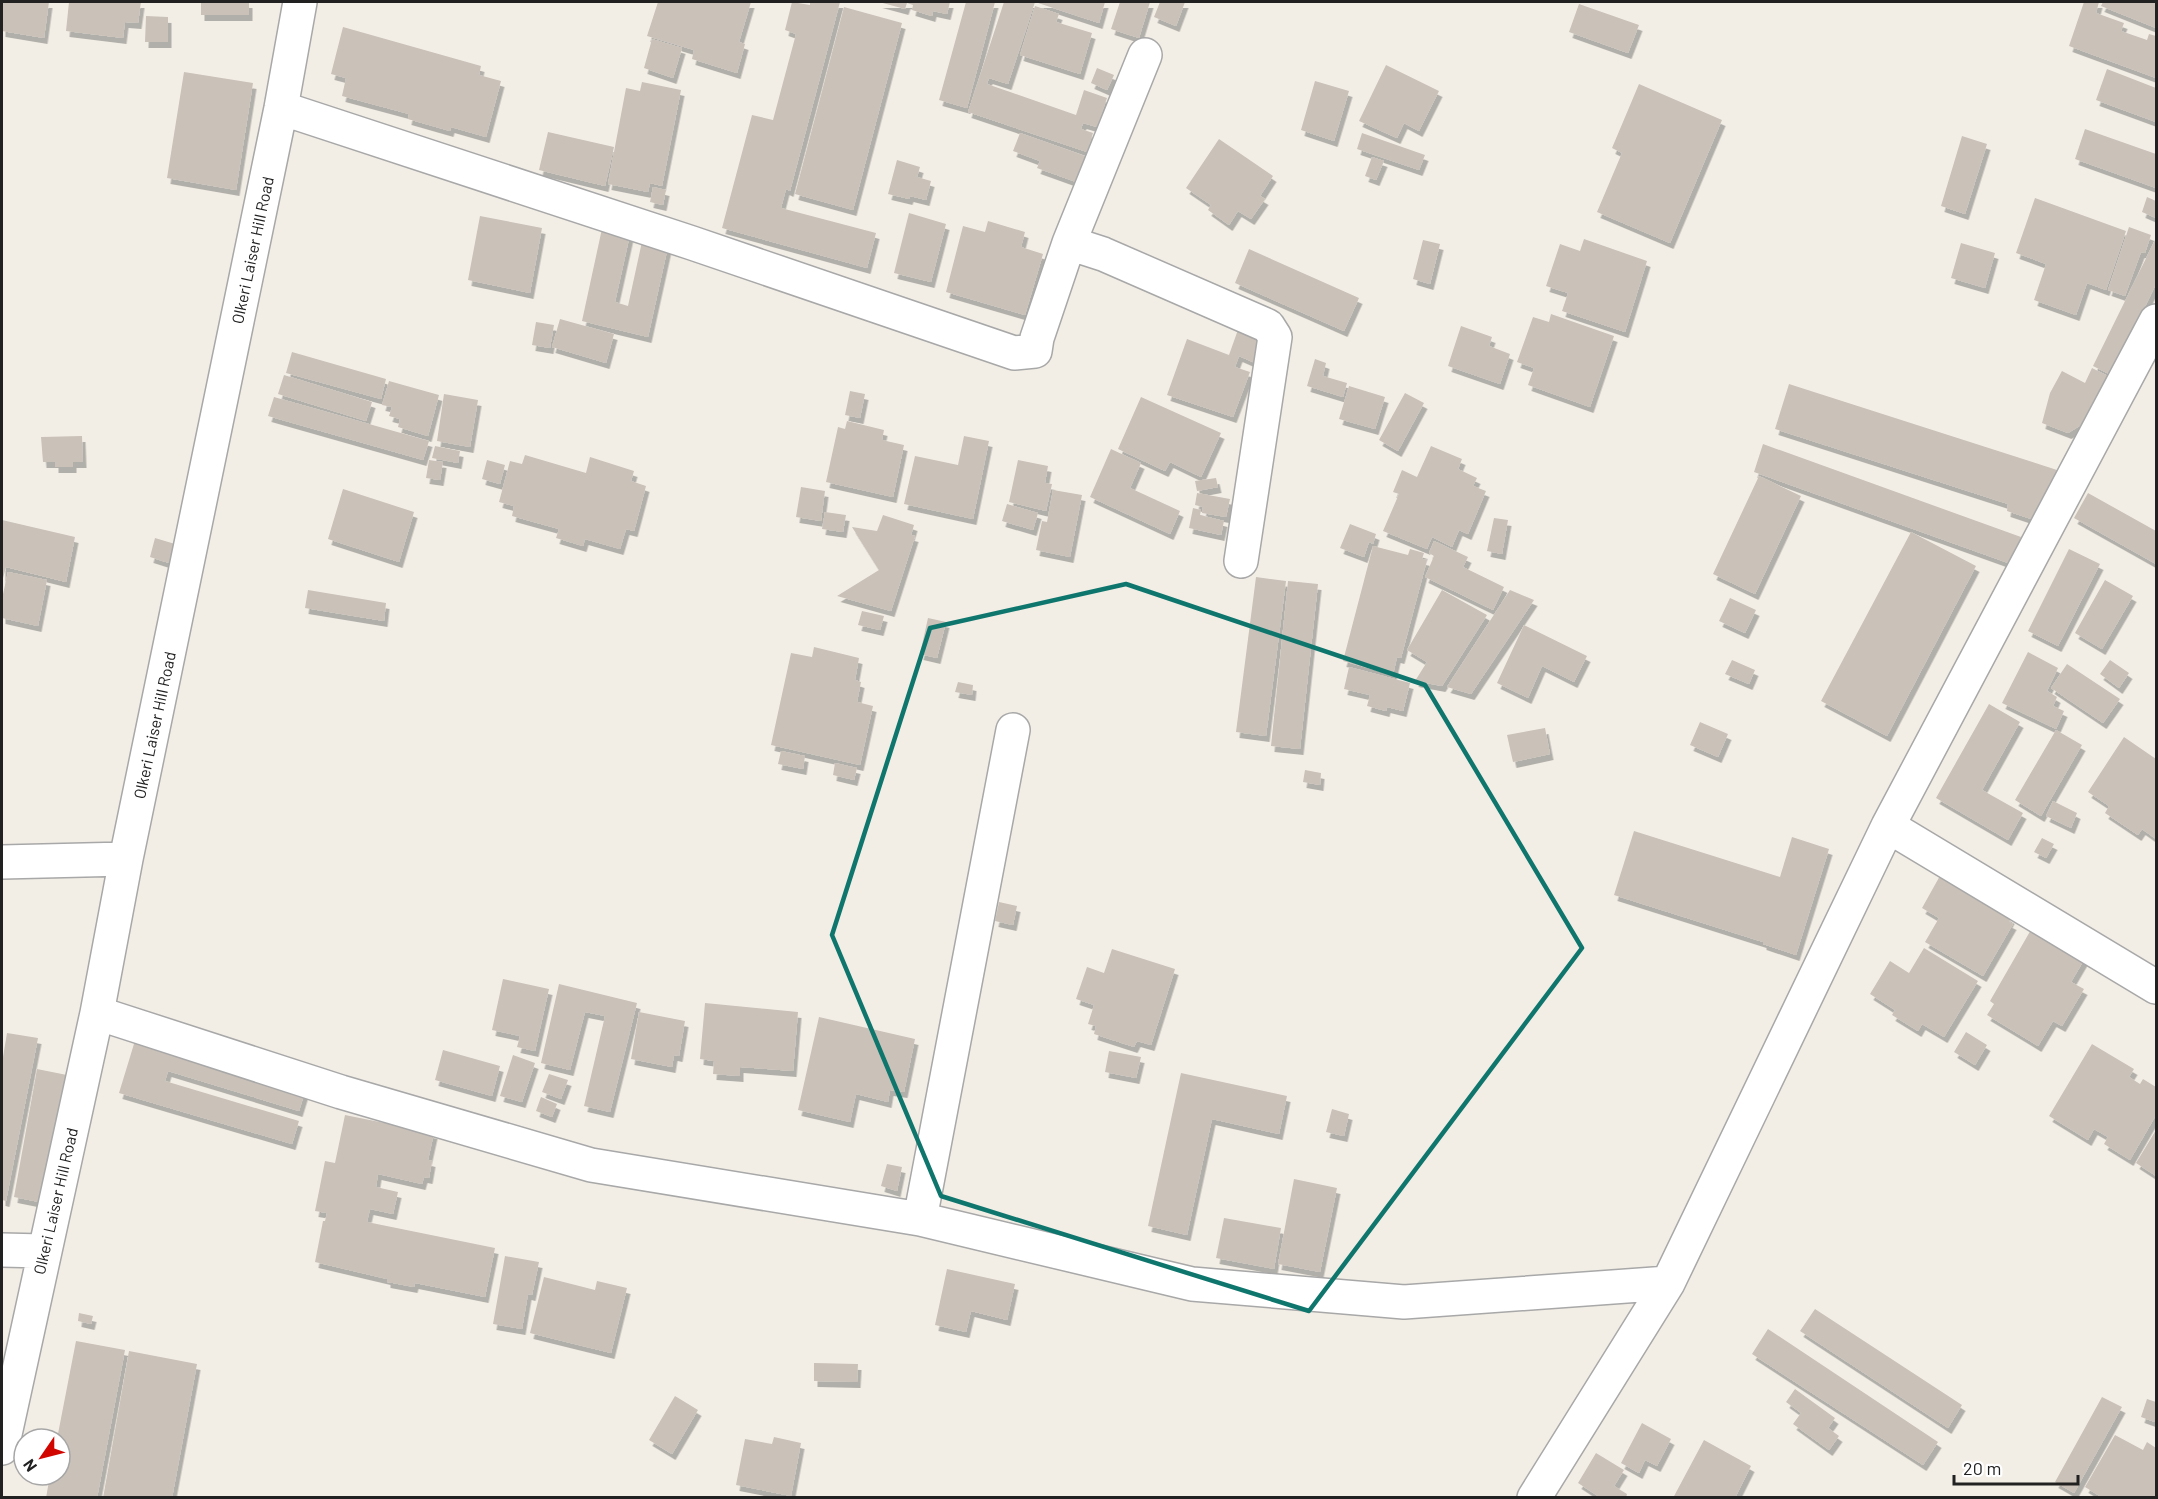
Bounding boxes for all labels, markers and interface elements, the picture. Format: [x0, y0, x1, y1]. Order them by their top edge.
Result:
street label: Olkeri Laiser Hill Road [227, 175, 277, 325]
street label: Olkeri Laiser Hill Road [129, 650, 179, 800]
street label: Olkeri Laiser Hill Road [29, 1126, 81, 1276]
north arrow [12, 1427, 72, 1487]
scale bar [1954, 1448, 2078, 1486]
text: N [18, 1456, 40, 1476]
text: 20 m [1963, 1457, 2001, 1479]

